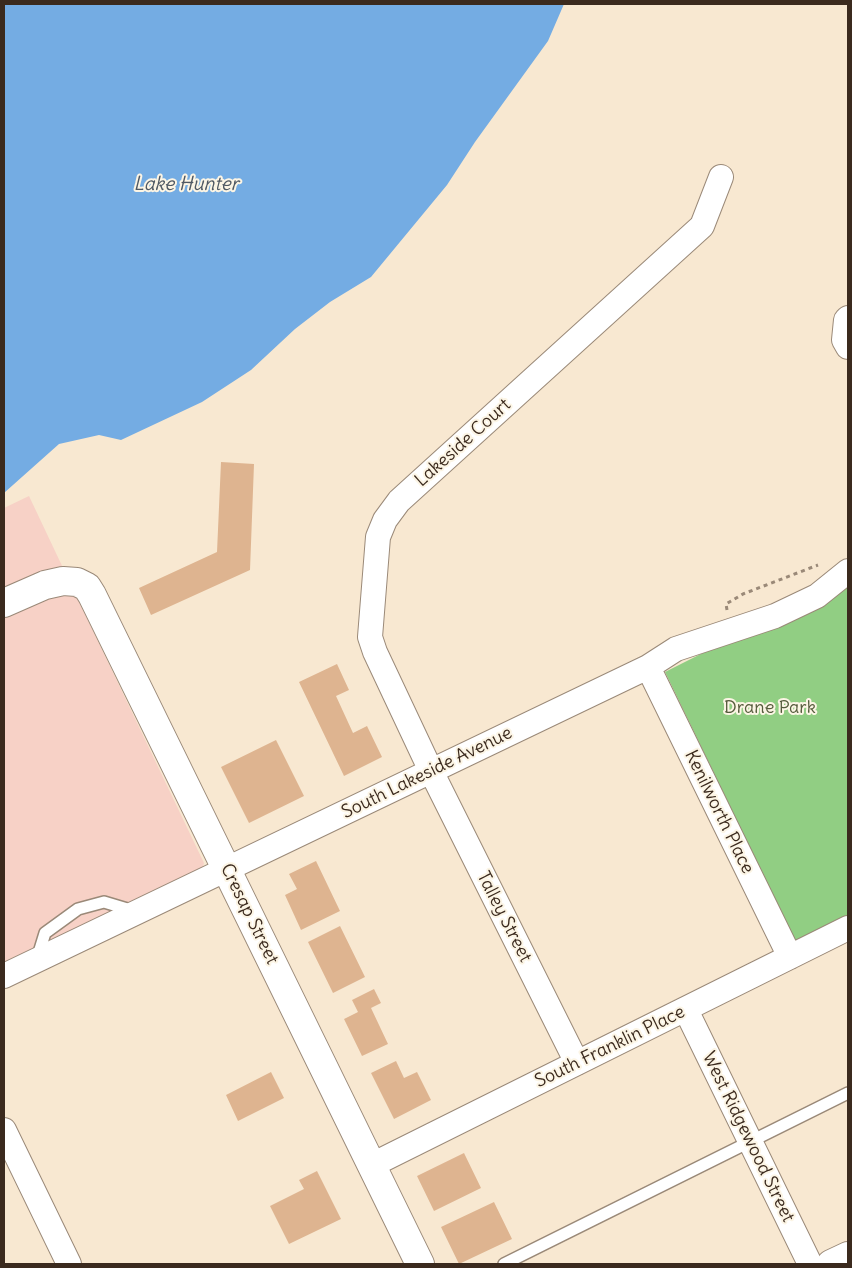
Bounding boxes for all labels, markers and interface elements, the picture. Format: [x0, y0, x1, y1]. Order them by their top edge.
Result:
water label: Lake Hunter [133, 174, 239, 196]
street label: Lakeside Court [411, 394, 515, 492]
park label: Drane Park [724, 697, 816, 719]
street label: South Lakeside Avenue [338, 722, 516, 824]
street label: Kenilworth Place [680, 747, 758, 877]
street label: Cresap Street [215, 860, 283, 968]
street label: Talley Street [472, 868, 536, 966]
street label: South Franklin Place [531, 1001, 689, 1093]
street label: West Ridgewood Street [697, 1048, 799, 1226]

